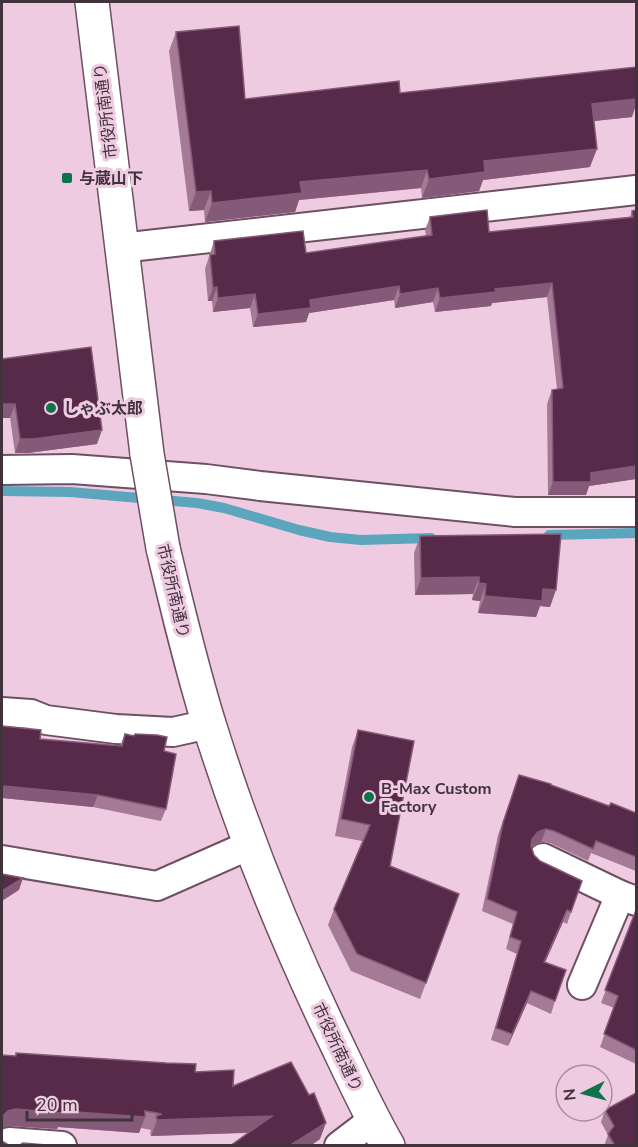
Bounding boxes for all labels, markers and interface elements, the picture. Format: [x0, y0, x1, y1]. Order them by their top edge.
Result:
street label: 市役所南通り [89, 62, 123, 160]
place label: 与蔵山下 [79, 168, 143, 190]
marker: 与蔵山下 [60, 171, 74, 185]
place label: しゃぶ太郎 [63, 398, 143, 420]
marker: しゃぶ太郎 [44, 401, 58, 415]
street label: 市役所南通り [152, 542, 195, 640]
place label: B-Max Custom Factory [381, 778, 492, 818]
marker: B-Max Custom Factory [362, 790, 376, 804]
street label: 市役所南通り [307, 999, 367, 1096]
north arrow [554, 1063, 614, 1123]
scale bar [27, 1084, 132, 1122]
text: N [559, 1087, 582, 1102]
text: 20 m [36, 1093, 78, 1117]

